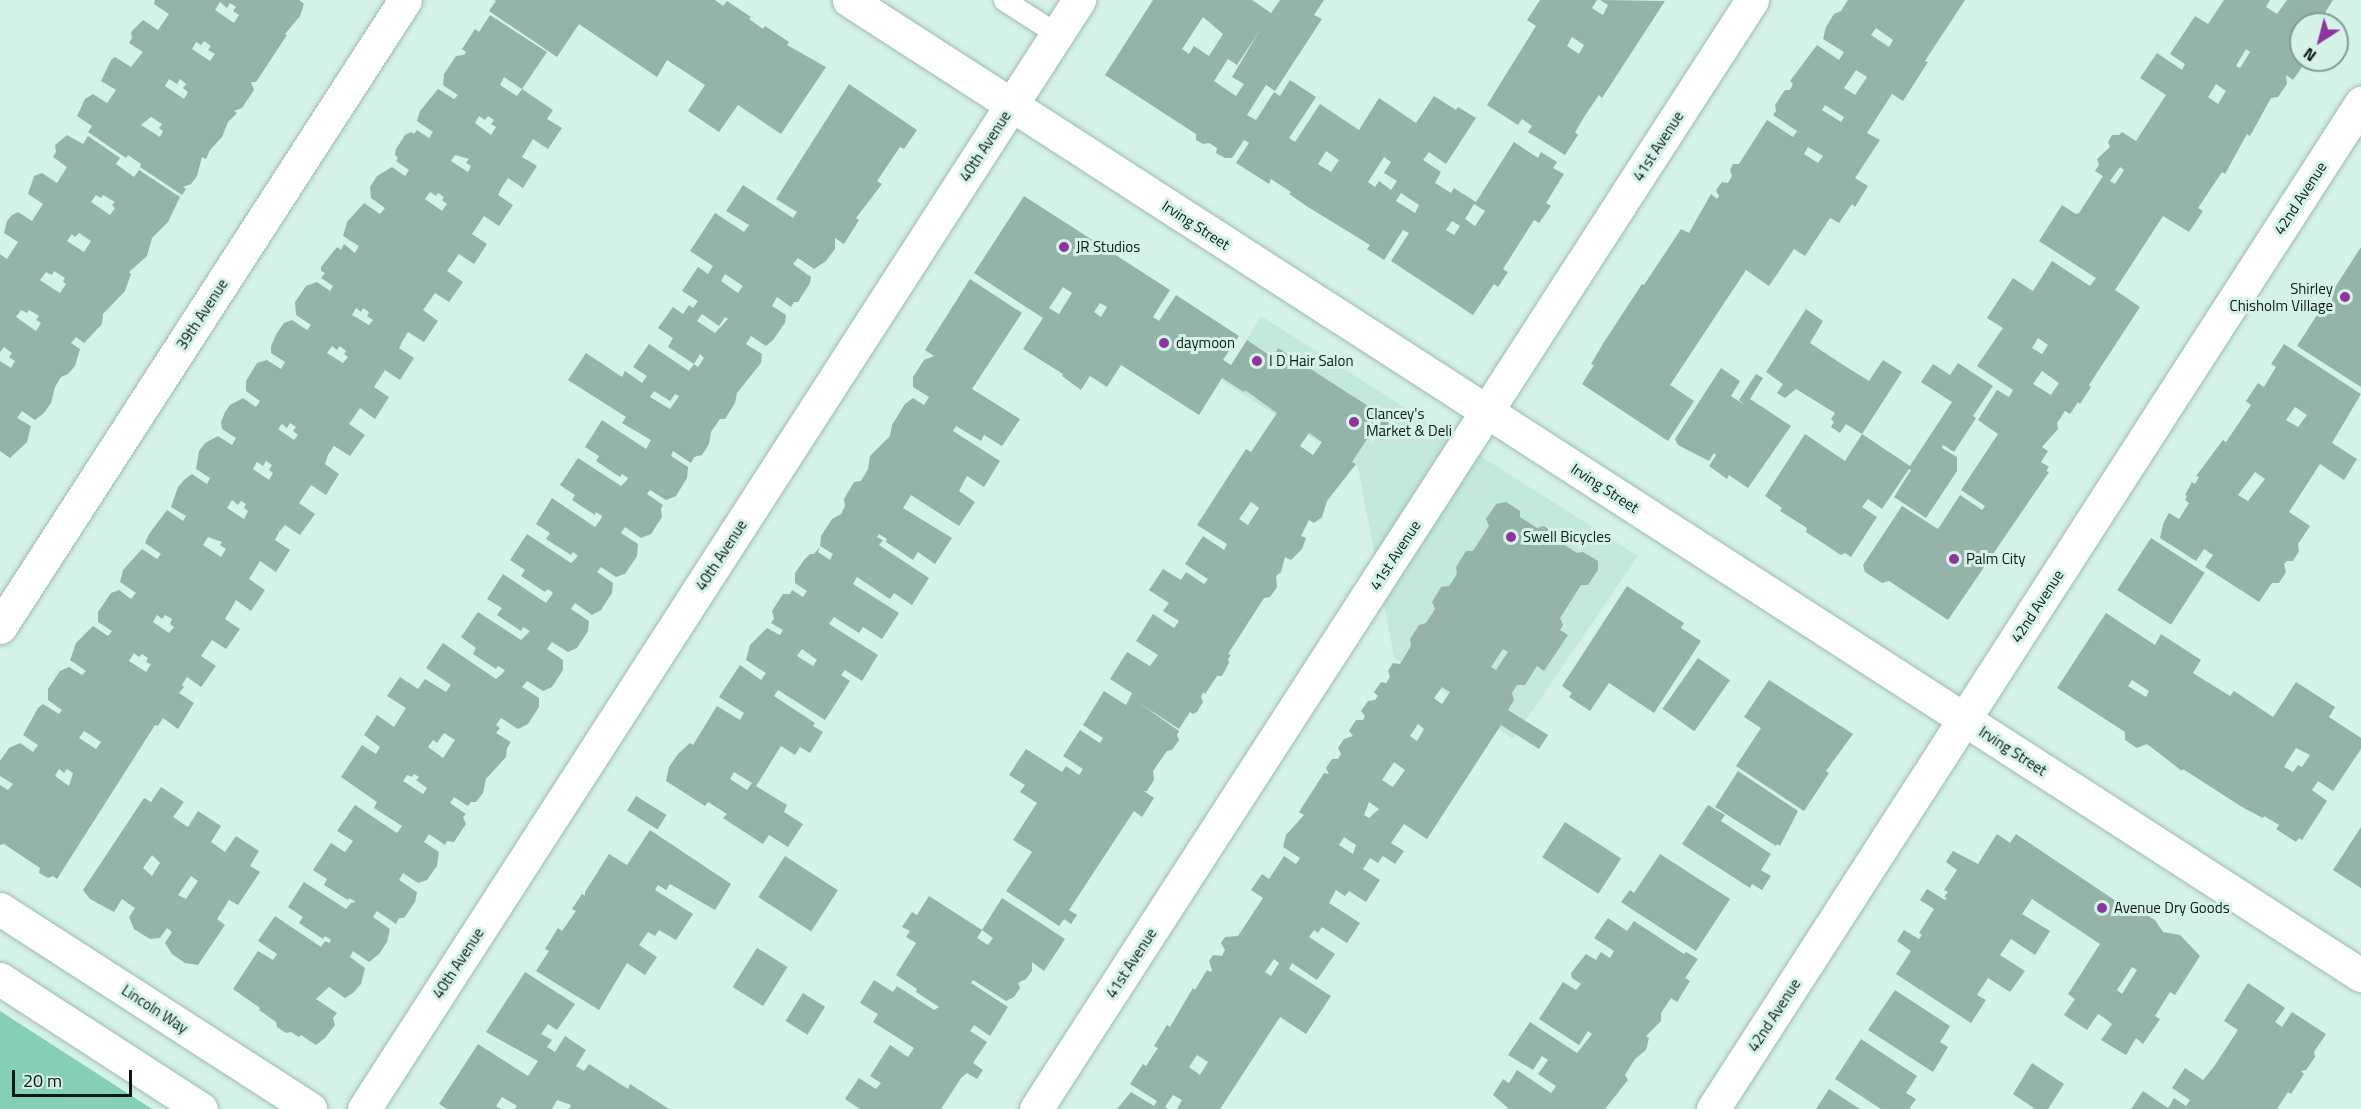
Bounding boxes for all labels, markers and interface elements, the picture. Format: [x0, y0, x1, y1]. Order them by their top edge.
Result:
north arrow [2289, 12, 2349, 72]
text: N [2298, 42, 2321, 68]
street label: 40th Avenue [956, 107, 1014, 185]
street label: 41st Avenue [1629, 108, 1687, 184]
street label: 42nd Avenue [2270, 158, 2330, 238]
street label: Irving Street [1159, 196, 1233, 254]
place label: JR Studios [1076, 238, 1140, 256]
marker: JR Studios [1057, 240, 1071, 254]
street label: 39th Avenue [173, 275, 231, 353]
place label: Shirley Chisholm Village [2230, 279, 2333, 314]
marker: Shirley Chisholm Village [2338, 290, 2352, 304]
place label: daymoon [1176, 334, 1235, 352]
marker: daymoon [1157, 336, 1171, 350]
place label: I D Hair Salon [1269, 352, 1353, 370]
marker: I D Hair Salon [1250, 354, 1264, 368]
place label: Clancey's Market & Deli [1366, 404, 1452, 439]
marker: Clancey's Market & Deli [1347, 415, 1361, 429]
street label: Irving Street [1568, 459, 1642, 517]
street label: 40th Avenue [692, 516, 750, 594]
street label: 41st Avenue [1366, 517, 1424, 593]
place label: Swell Bicycles [1523, 528, 1611, 546]
marker: Swell Bicycles [1504, 530, 1518, 544]
place label: Palm City [1966, 550, 2026, 568]
marker: Palm City [1947, 552, 1961, 566]
street label: 42nd Avenue [2007, 566, 2067, 646]
street label: Irving Street [1976, 722, 2050, 780]
place label: Avenue Dry Goods [2114, 899, 2230, 917]
marker: Avenue Dry Goods [2095, 901, 2109, 915]
street label: 40th Avenue [429, 924, 487, 1002]
street label: 41st Avenue [1102, 925, 1160, 1001]
street label: 42nd Avenue [1744, 975, 1804, 1055]
street label: Lincoln Way [118, 981, 192, 1037]
scale bar [15, 1058, 135, 1096]
text: 20 m [23, 1067, 62, 1094]

